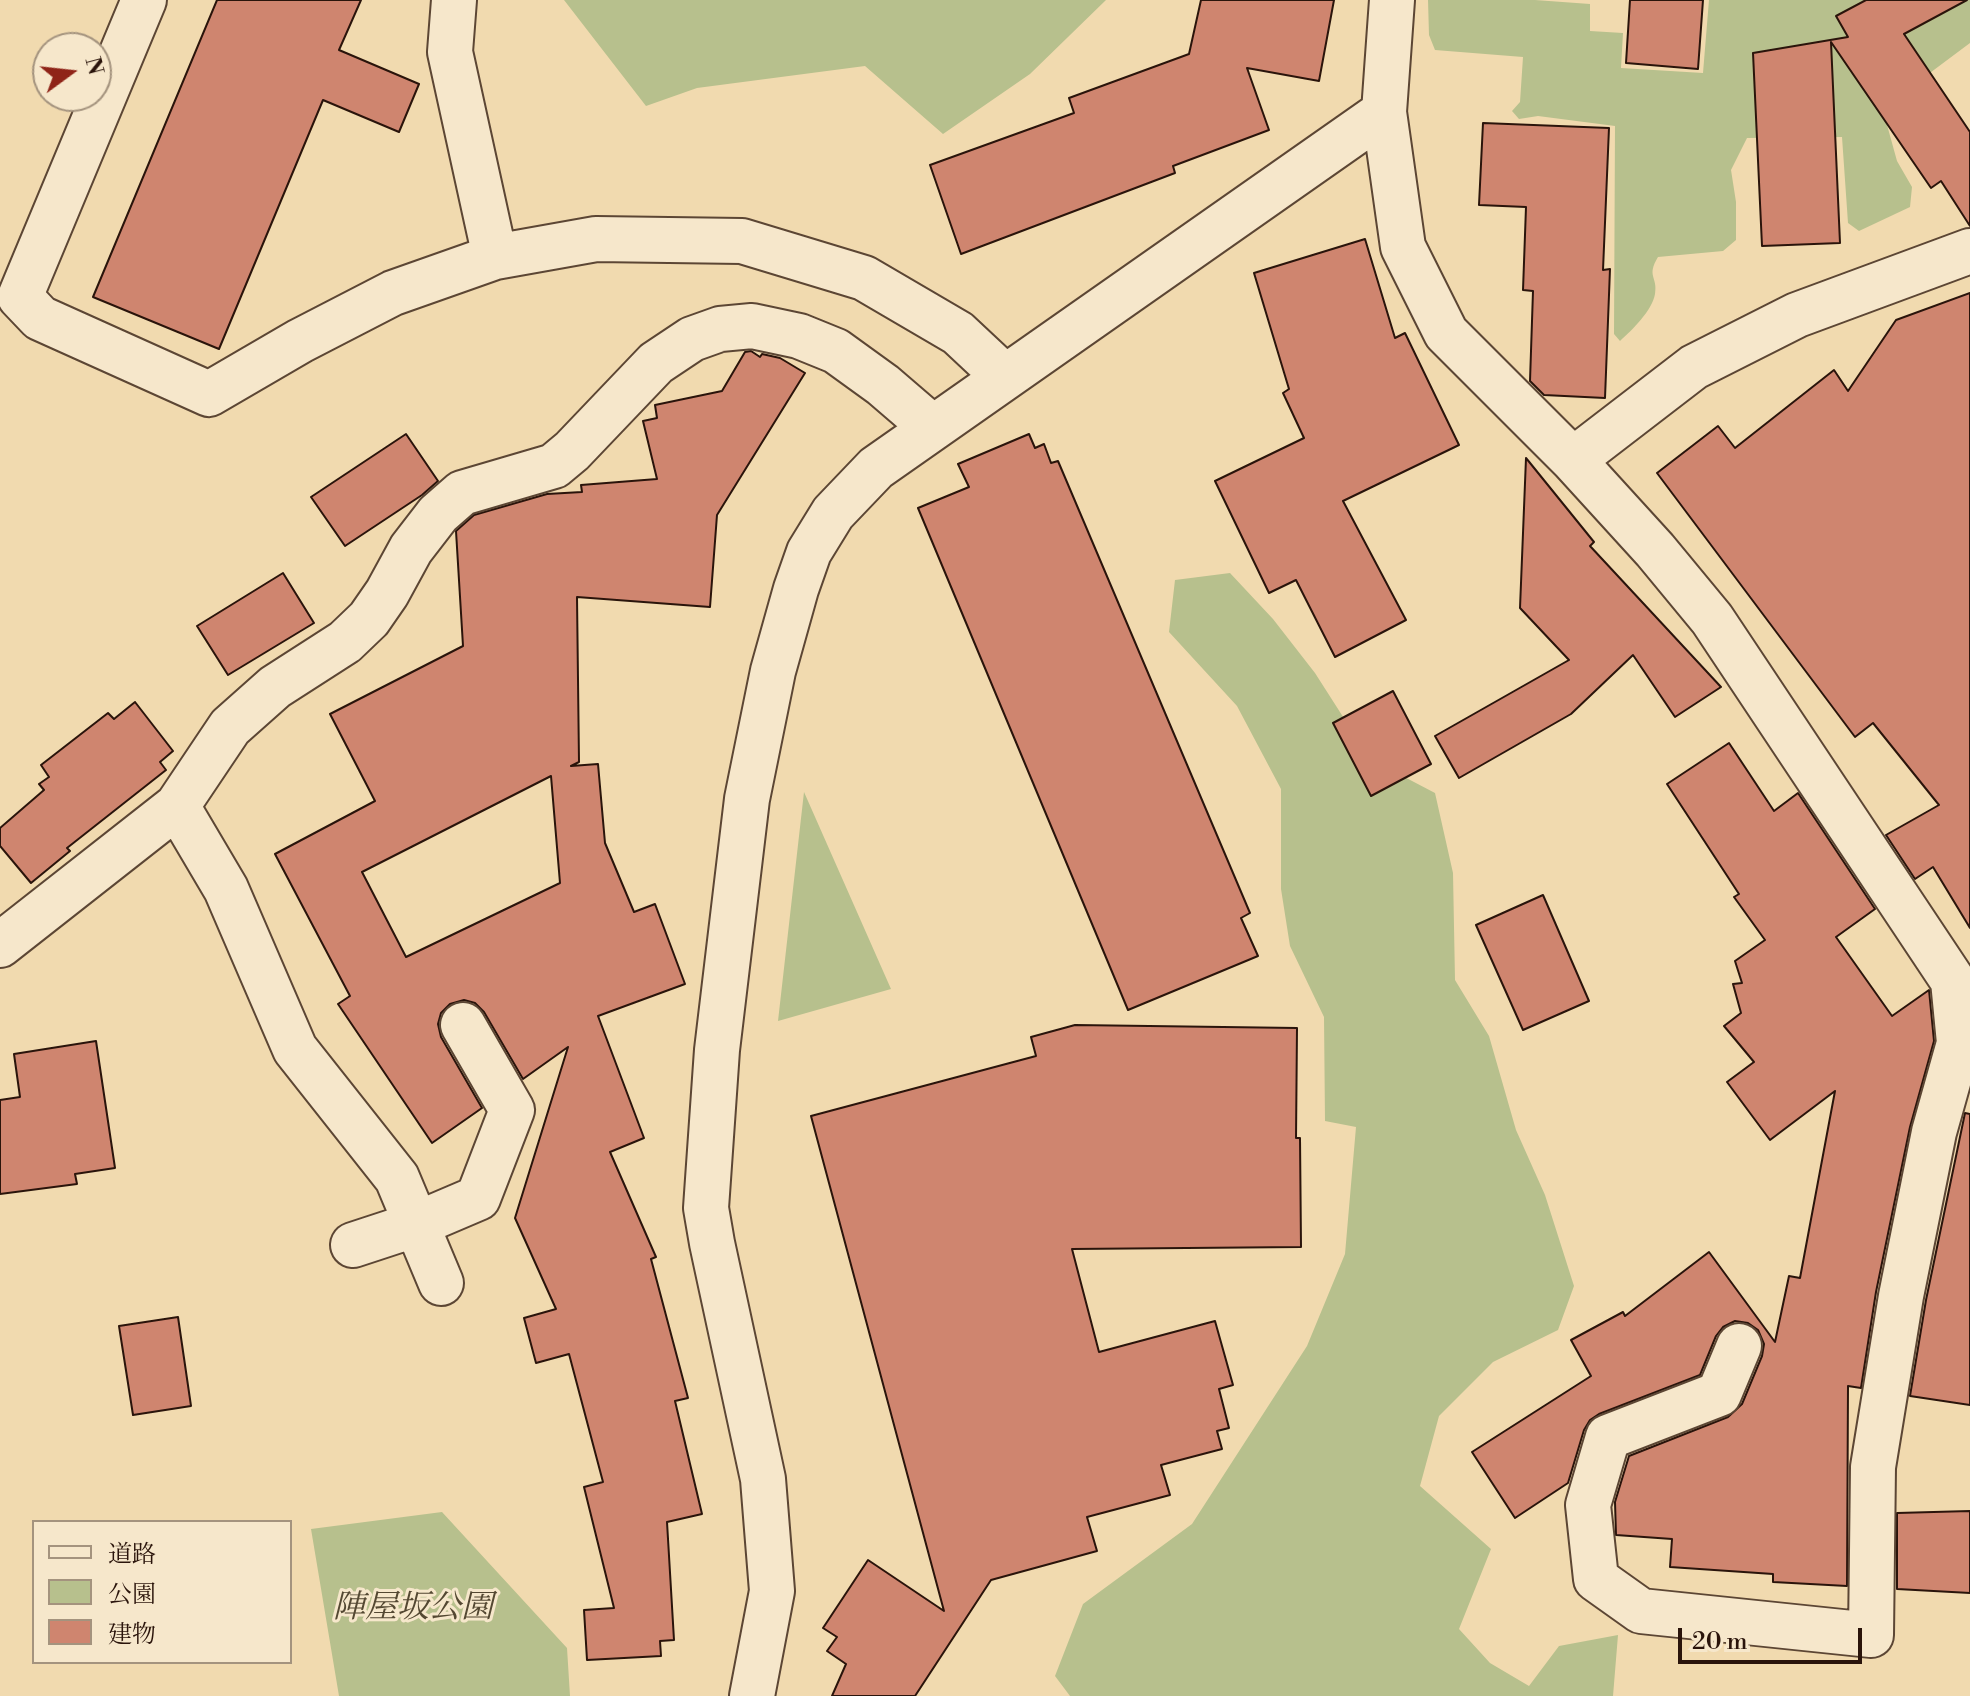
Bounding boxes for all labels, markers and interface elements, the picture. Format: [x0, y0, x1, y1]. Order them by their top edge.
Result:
north arrow [32, 32, 112, 112]
text: N [78, 54, 109, 78]
legend [32, 1520, 292, 1664]
text: 道路 [108, 1540, 156, 1570]
text: 公園 [108, 1580, 156, 1610]
park label: 陣屋坂公園 [333, 1590, 493, 1628]
scale bar [1682, 1612, 1866, 1662]
text: 建物 [108, 1620, 156, 1650]
text: 20 m [1692, 1627, 1748, 1657]

